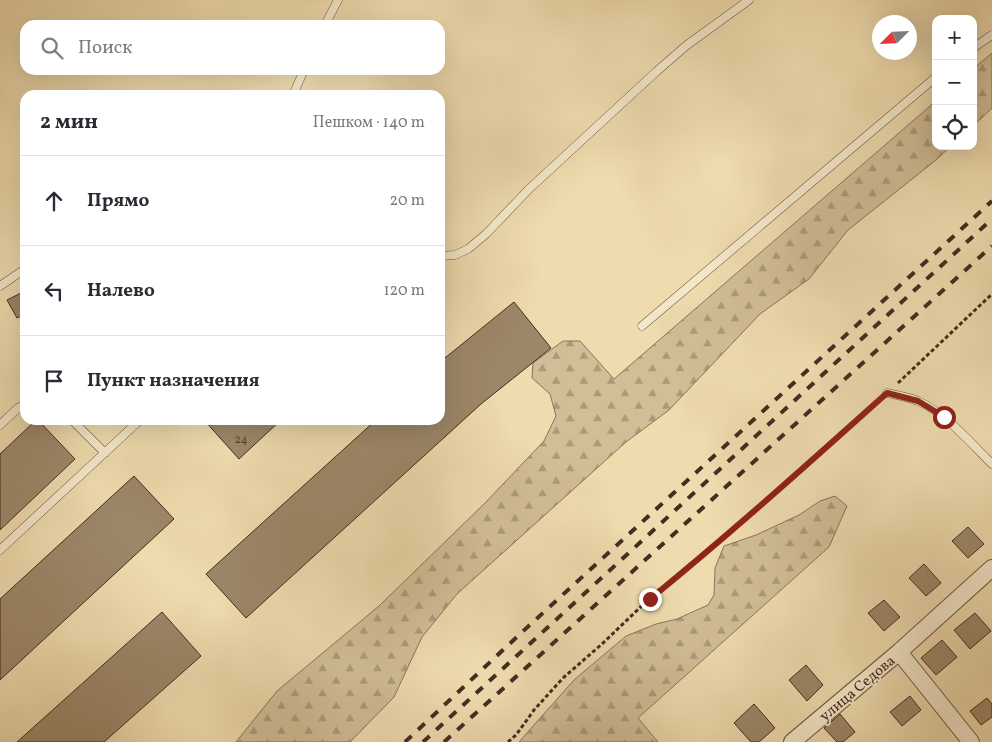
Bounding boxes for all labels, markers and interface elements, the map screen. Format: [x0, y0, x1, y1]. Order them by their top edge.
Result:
north arrow [872, 15, 917, 60]
map controls [932, 15, 977, 150]
button: + [932, 15, 977, 60]
search box [20, 20, 445, 75]
icon: search [38, 34, 66, 62]
text: Поиск [78, 35, 132, 61]
button: − [932, 60, 977, 105]
button: locate [932, 105, 977, 150]
text: 2 мин [40, 108, 98, 137]
text: Пешком · 140 m [313, 112, 425, 134]
icon: ahead [40, 187, 68, 215]
text: Прямо [87, 188, 149, 214]
text: 20 m [390, 190, 425, 212]
icon: left [40, 277, 68, 305]
text: Налево [87, 278, 155, 304]
text: 120 m [383, 280, 425, 302]
icon: arrive [40, 367, 68, 395]
text: Пункт назначения [87, 368, 260, 394]
route start [933, 406, 956, 429]
house number: 24 [234, 432, 248, 448]
route end [639, 588, 662, 611]
street label: улица Седова [816, 651, 900, 727]

